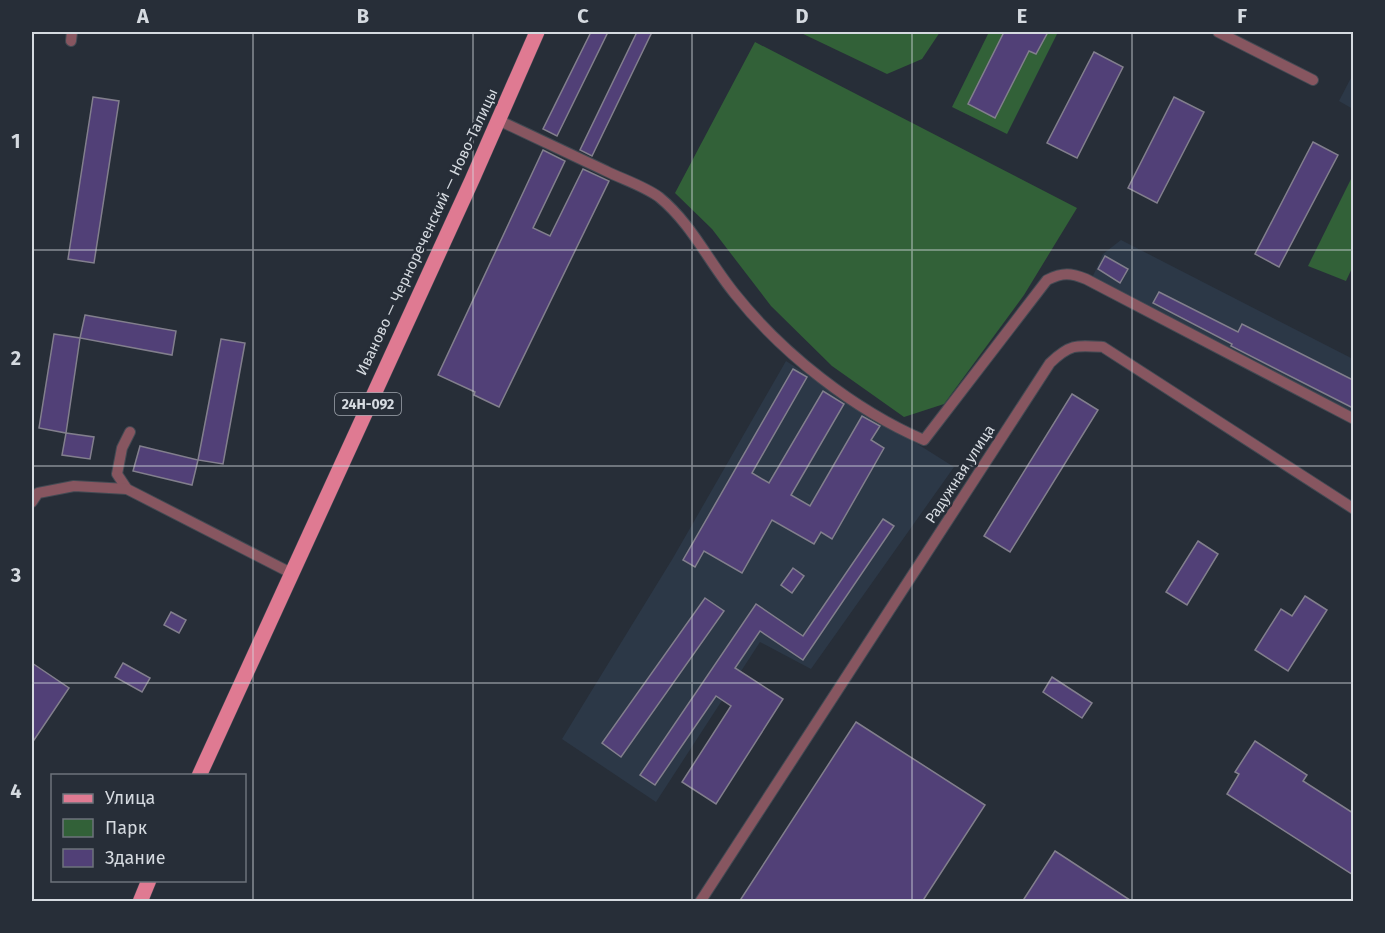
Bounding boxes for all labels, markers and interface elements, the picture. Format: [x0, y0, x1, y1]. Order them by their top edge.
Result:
text: A [136, 4, 150, 28]
text: B [357, 4, 369, 28]
text: C [577, 4, 589, 28]
text: D [795, 4, 809, 28]
text: E [1017, 4, 1027, 28]
text: F [1237, 4, 1247, 28]
street label: Иваново — Чернореченский — Ново-Талицы [352, 86, 502, 378]
text: 1 [11, 129, 21, 153]
text: 2 [11, 346, 21, 370]
road number: 24Н-092 [335, 393, 401, 415]
street label: Радужная улица [921, 421, 999, 527]
text: 3 [10, 563, 21, 587]
legend [51, 774, 246, 882]
text: 4 [10, 779, 22, 803]
text: Улица [105, 787, 155, 809]
text: Парк [105, 817, 148, 839]
text: Здание [105, 847, 166, 869]

